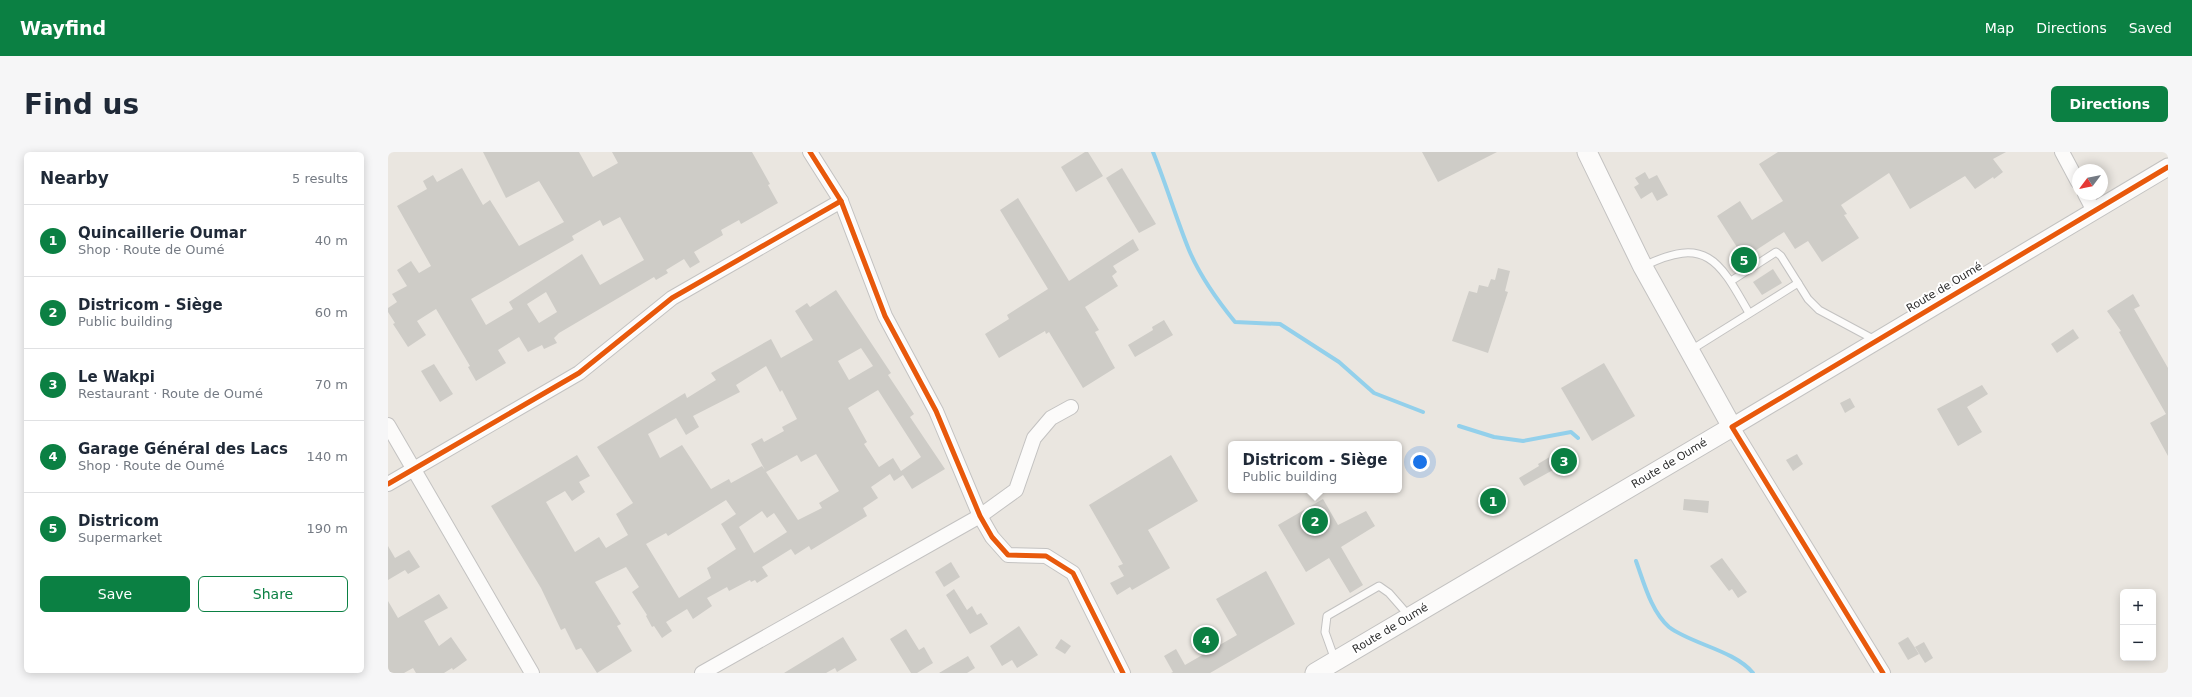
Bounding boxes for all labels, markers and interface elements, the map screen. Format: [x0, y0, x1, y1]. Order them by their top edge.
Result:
text: Wayfind [20, 17, 106, 39]
text: Map [1985, 20, 2014, 36]
text: Directions [2036, 20, 2107, 36]
text: Saved [2129, 20, 2172, 36]
button: Directions [2051, 86, 2168, 122]
text: Find us [24, 88, 139, 121]
north arrow [2072, 164, 2108, 200]
text: Nearby [40, 168, 109, 188]
text: 5 results [292, 171, 348, 186]
text: Quincaillerie Oumar [78, 224, 246, 242]
text: 1 [48, 233, 58, 248]
text: 40 m [315, 233, 348, 248]
text: Shop · Route de Oumé [78, 242, 224, 257]
pin: 5 [1731, 245, 1757, 275]
street label: Route de Oumé [1904, 260, 1985, 315]
text: Districom - Siège [78, 296, 223, 314]
text: 2 [48, 305, 58, 320]
text: 60 m [315, 305, 348, 320]
text: Public building [78, 314, 173, 329]
text: Le Wakpi [78, 368, 155, 386]
text: 3 [48, 377, 58, 392]
text: 70 m [315, 377, 348, 392]
text: Restaurant · Route de Oumé [78, 386, 263, 401]
street label: Route de Oumé [1629, 436, 1710, 491]
text: Garage Général des Lacs [78, 440, 288, 458]
popup [1228, 441, 1402, 493]
pin: 3 [1551, 446, 1577, 476]
text: 4 [48, 449, 58, 464]
text: 140 m [306, 449, 348, 464]
text: Districom - Siège [1243, 451, 1387, 469]
your location [1410, 452, 1430, 472]
text: Shop · Route de Oumé [78, 458, 224, 473]
text: Public building [1243, 469, 1337, 484]
pin: 1 [1480, 486, 1506, 516]
pin: 2 [1302, 506, 1328, 536]
text: Districom [78, 512, 159, 530]
text: 5 [48, 521, 58, 536]
text: 190 m [306, 521, 348, 536]
text: Supermarket [78, 530, 162, 545]
button: Save [40, 576, 190, 612]
button: Share [198, 576, 348, 612]
map controls [2120, 589, 2156, 661]
button: + [2120, 589, 2156, 625]
street label: Route de Oumé [1350, 601, 1431, 656]
pin: 4 [1193, 625, 1219, 655]
button: − [2120, 625, 2156, 661]

